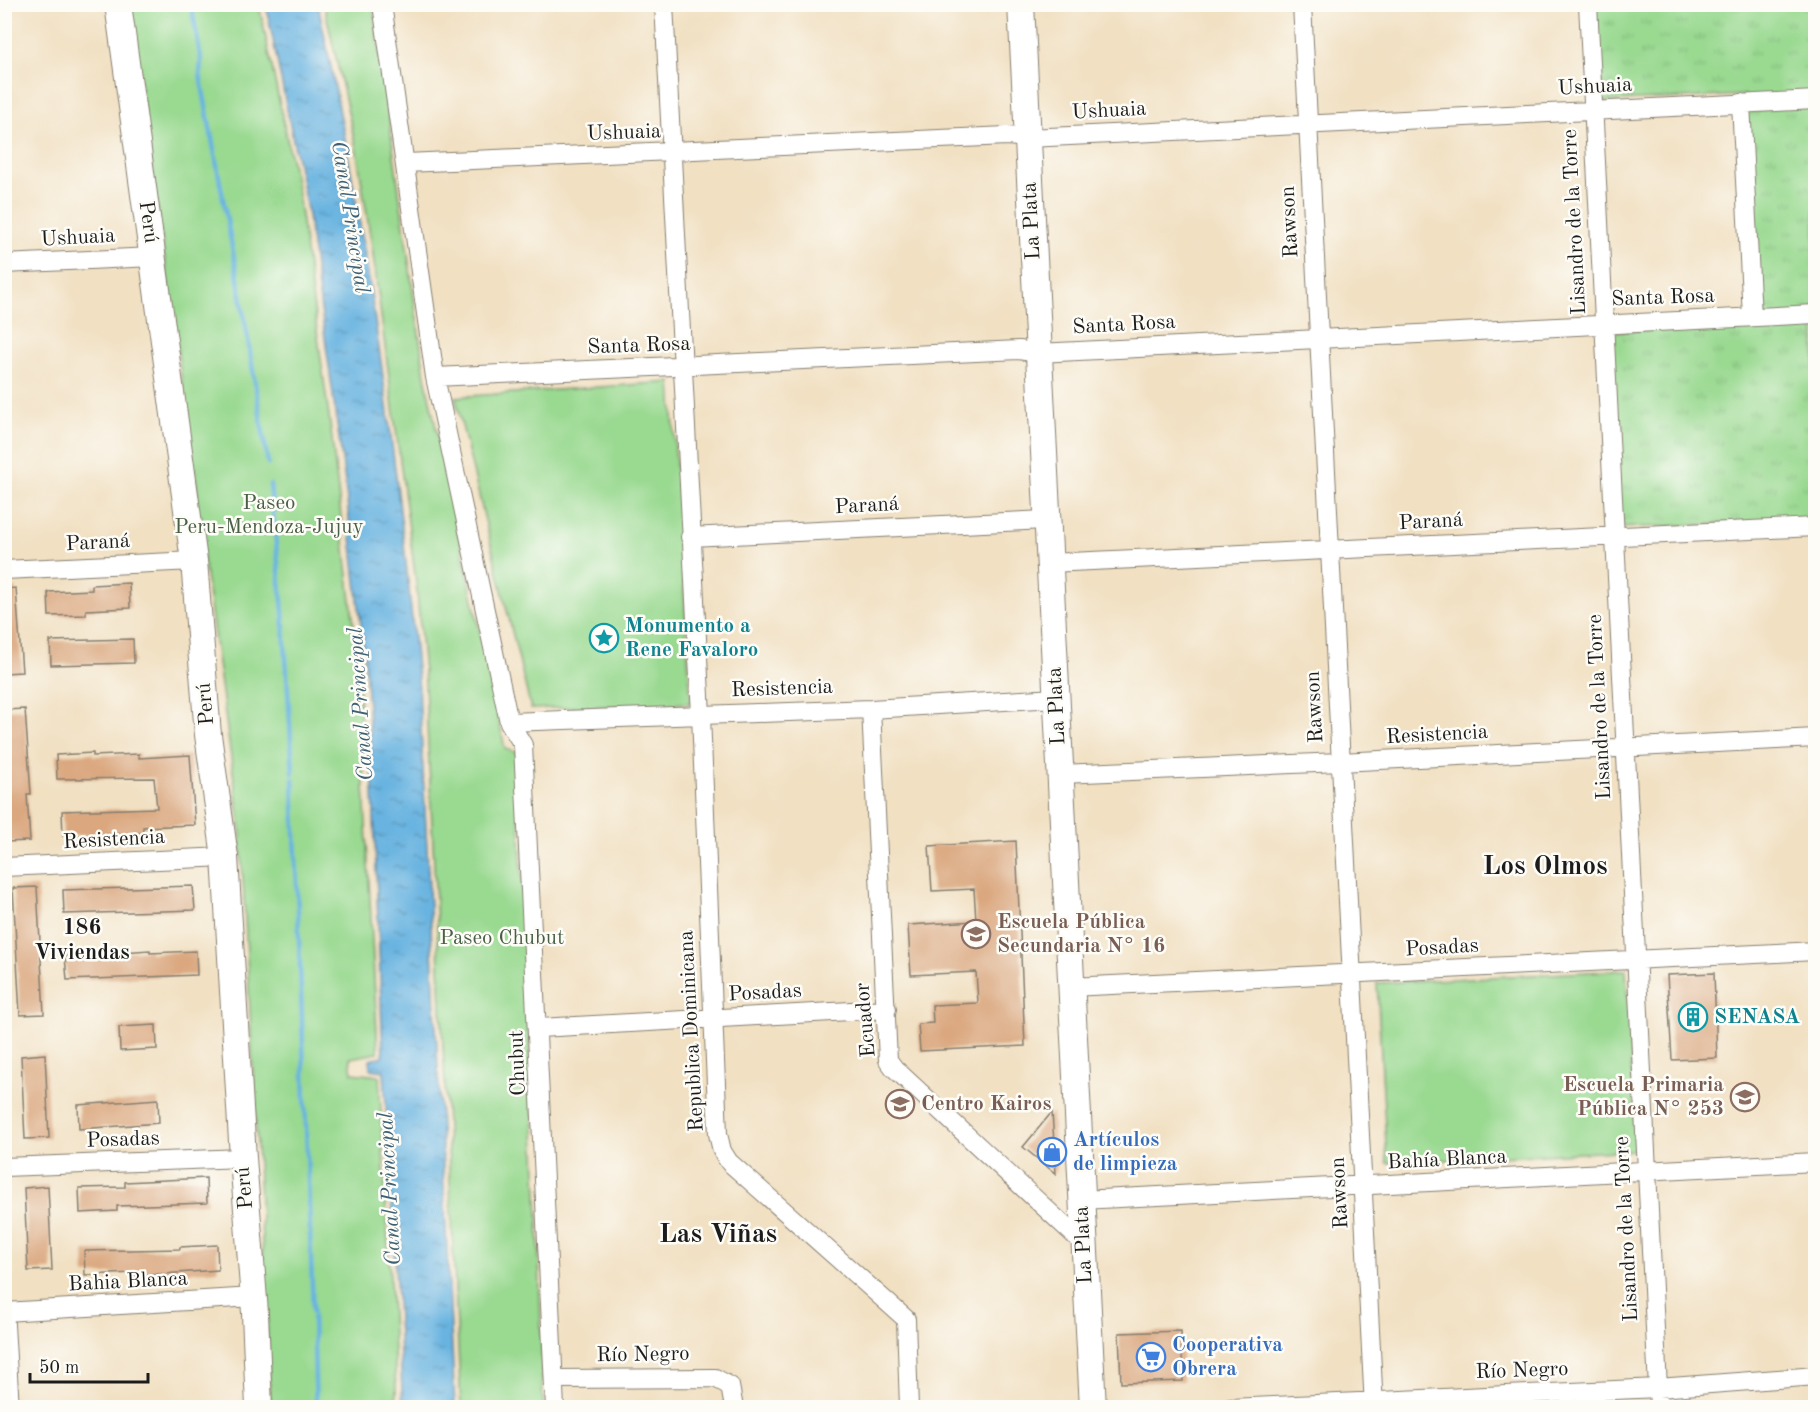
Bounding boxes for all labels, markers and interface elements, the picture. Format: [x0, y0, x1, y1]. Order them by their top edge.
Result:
street label: Ushuaia [1557, 75, 1633, 99]
street label: Ushuaia [1071, 99, 1147, 123]
street label: Ushuaia [586, 121, 662, 145]
street label: Lisandro de la Torre [1560, 129, 1590, 315]
water label: Canal Principal [327, 139, 373, 295]
street label: La Plata [1019, 181, 1045, 261]
street label: Rawson [1278, 185, 1302, 259]
street label: Perú [135, 199, 161, 245]
street label: Ushuaia [40, 226, 116, 250]
street label: Santa Rosa [1611, 286, 1715, 310]
street label: Santa Rosa [1072, 312, 1176, 338]
street label: Santa Rosa [587, 334, 691, 358]
park label: Paseo Peru-Mendoza-Jujuy [174, 493, 364, 538]
street label: Paraná [834, 494, 900, 518]
street label: Paraná [1398, 510, 1464, 534]
street label: Paraná [65, 531, 131, 555]
street label: Lisandro de la Torre [1585, 614, 1615, 800]
place label: Monumento a Rene Favaloro [625, 616, 758, 661]
place icon: Monumento a Rene Favaloro [588, 622, 620, 654]
water label: Canal Principal [345, 626, 377, 782]
street label: La Plata [1044, 666, 1070, 746]
street label: Rawson [1303, 670, 1327, 744]
street label: Resistencia [731, 677, 833, 701]
street label: Perú [194, 682, 218, 726]
street label: Resistencia [1385, 722, 1489, 748]
street label: Resistencia [62, 827, 166, 853]
district label: Los Olmos [1482, 853, 1608, 880]
place label: Escuela Pública Secundaria N° 16 [997, 912, 1165, 957]
district label: 186 Viviendas [34, 917, 130, 964]
school or university icon: Escuela Pública Secundaria N° 16 [960, 918, 992, 950]
park label: Paseo Chubut [440, 928, 564, 949]
street label: Republica Dominicana [676, 930, 708, 1132]
street label: Posadas [1405, 936, 1479, 960]
street label: Posadas [728, 981, 802, 1005]
street label: Ecuador [852, 981, 880, 1058]
building icon: SENASA [1677, 1001, 1709, 1033]
place label: SENASA [1714, 1007, 1800, 1028]
street label: Chubut [506, 1030, 530, 1096]
place label: Escuela Primaria Pública N° 253 [1563, 1075, 1724, 1120]
school or university icon: Escuela Primaria Pública N° 253 [1729, 1081, 1761, 1113]
school or university icon: Centro Kairos [884, 1088, 916, 1120]
place label: Centro Kairos [921, 1094, 1051, 1115]
water label: Canal Principal [375, 1111, 405, 1266]
street label: Posadas [86, 1128, 160, 1152]
place label: Artículos de limpieza [1073, 1130, 1178, 1175]
shop icon: Artículos de limpieza [1036, 1136, 1068, 1168]
street label: Lisandro de la Torre [1612, 1136, 1642, 1322]
street label: Bahía Blanca [1387, 1146, 1507, 1174]
street label: Rawson [1328, 1156, 1352, 1230]
street label: Perú [233, 1166, 257, 1210]
street label: La Plata [1071, 1205, 1097, 1285]
district label: Las Viñas [659, 1221, 777, 1248]
street label: Bahia Blanca [68, 1268, 188, 1296]
place label: Cooperativa Obrera [1172, 1335, 1283, 1380]
supermarket icon: Cooperativa Obrera [1135, 1341, 1167, 1373]
street label: Río Negro [596, 1344, 690, 1366]
scale bar [30, 1346, 148, 1384]
text: 50 m [39, 1359, 79, 1377]
street label: Río Negro [1475, 1359, 1569, 1383]

